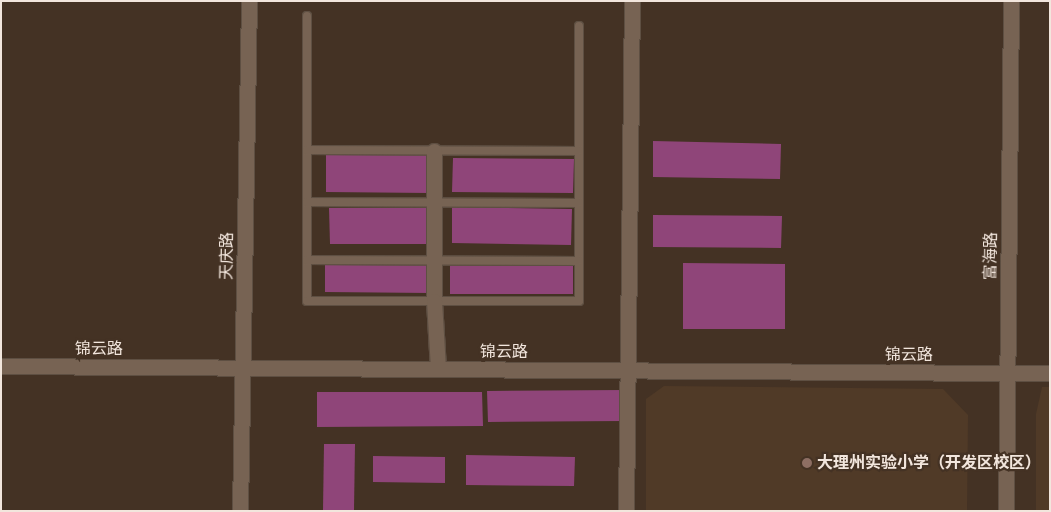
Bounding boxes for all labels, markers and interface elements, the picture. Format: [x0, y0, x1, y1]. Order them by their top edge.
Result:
street label: 天庆路 [217, 232, 237, 280]
street label: 富海路 [981, 232, 1001, 280]
street label: 锦云路 [75, 339, 123, 359]
street label: 锦云路 [480, 342, 528, 362]
street label: 锦云路 [885, 345, 933, 365]
place label: 大理州实验小学（开发区校区） [817, 453, 1041, 473]
marker: 大理州实验小学（开发区校区） [801, 457, 813, 469]

